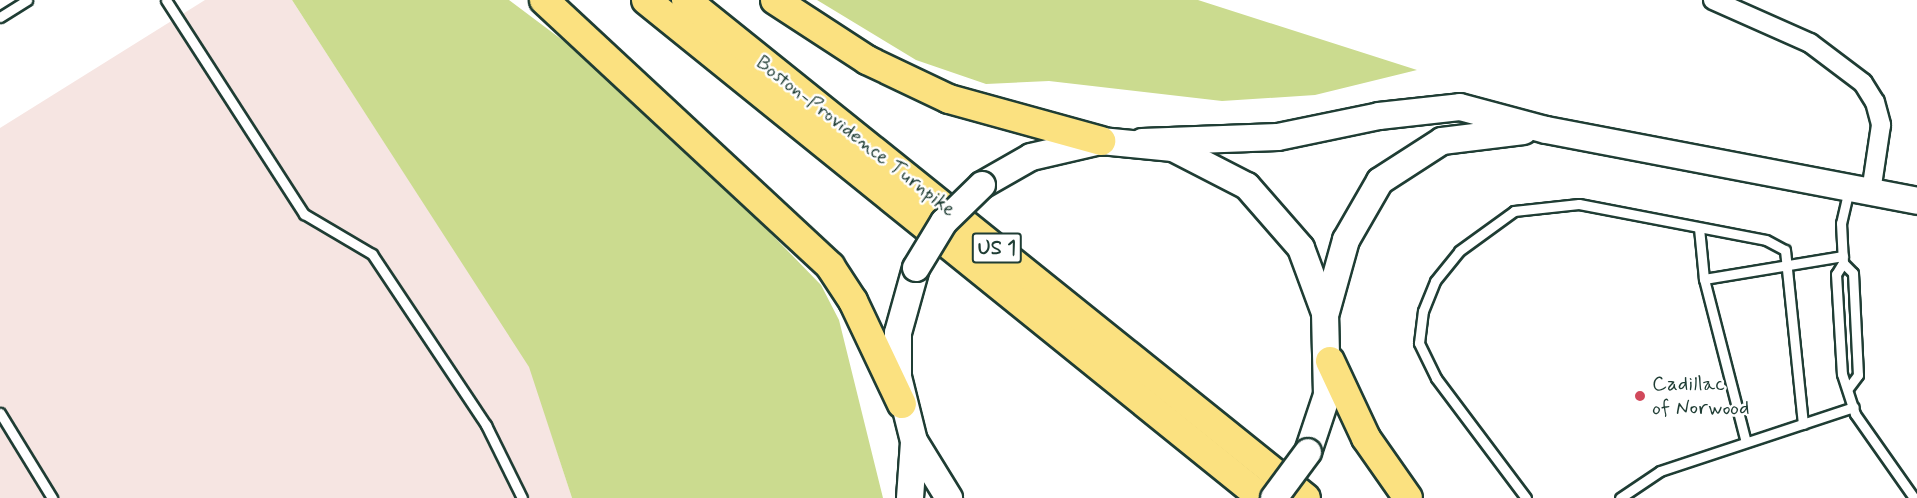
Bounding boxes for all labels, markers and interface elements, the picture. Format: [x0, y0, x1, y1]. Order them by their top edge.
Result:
street label: Boston-Providence Turnpike [751, 50, 961, 222]
road number: US 1 [972, 231, 1022, 265]
place label: Cadillac of Norwood [1652, 371, 1749, 421]
marker: Cadillac of Norwood [1633, 389, 1647, 403]

